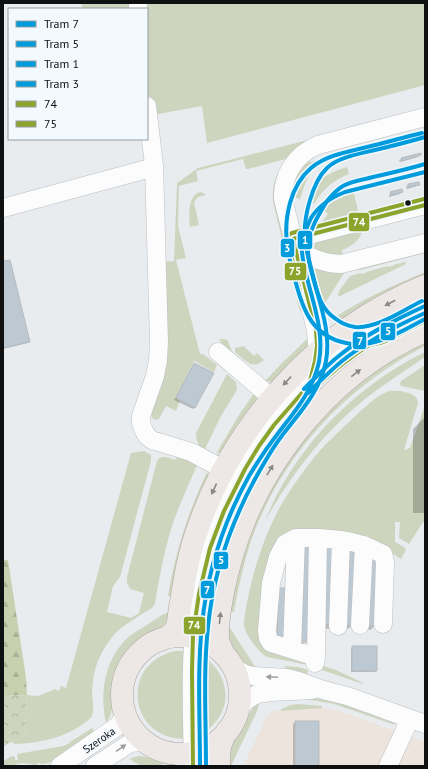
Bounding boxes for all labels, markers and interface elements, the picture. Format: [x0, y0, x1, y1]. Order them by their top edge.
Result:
legend [8, 8, 148, 140]
text: Tram 7 [44, 16, 79, 31]
text: Tram 5 [44, 36, 79, 51]
text: Tram 1 [44, 56, 79, 71]
text: Tram 3 [44, 76, 79, 91]
text: 74 [44, 96, 58, 111]
text: 75 [44, 116, 57, 131]
unlabelled marker [403, 198, 413, 208]
line badge: 74 [348, 212, 370, 232]
text: 74 [353, 215, 366, 229]
line badge: 1 [297, 230, 313, 250]
text: 1 [302, 233, 308, 247]
line badge: 3 [280, 238, 295, 258]
text: 3 [284, 241, 290, 255]
line badge: 75 [284, 262, 307, 281]
text: 75 [289, 264, 301, 278]
one-way arrow [384, 300, 396, 306]
line badge: 5 [380, 322, 396, 341]
text: 5 [385, 324, 391, 338]
line badge: 7 [352, 331, 367, 350]
text: 7 [357, 334, 363, 348]
one-way arrow [351, 369, 362, 378]
one-way arrow [283, 377, 292, 386]
one-way arrow [267, 464, 274, 476]
one-way arrow [211, 483, 217, 494]
line badge: 5 [213, 551, 229, 570]
text: 5 [218, 553, 224, 567]
line badge: 7 [200, 580, 215, 599]
text: 7 [204, 583, 210, 597]
one-way arrow [216, 612, 223, 624]
line badge: 74 [183, 616, 206, 635]
text: 74 [188, 618, 201, 632]
one-way arrow [266, 673, 278, 680]
street label: Szeroka [80, 724, 118, 756]
one-way arrow [116, 744, 126, 752]

